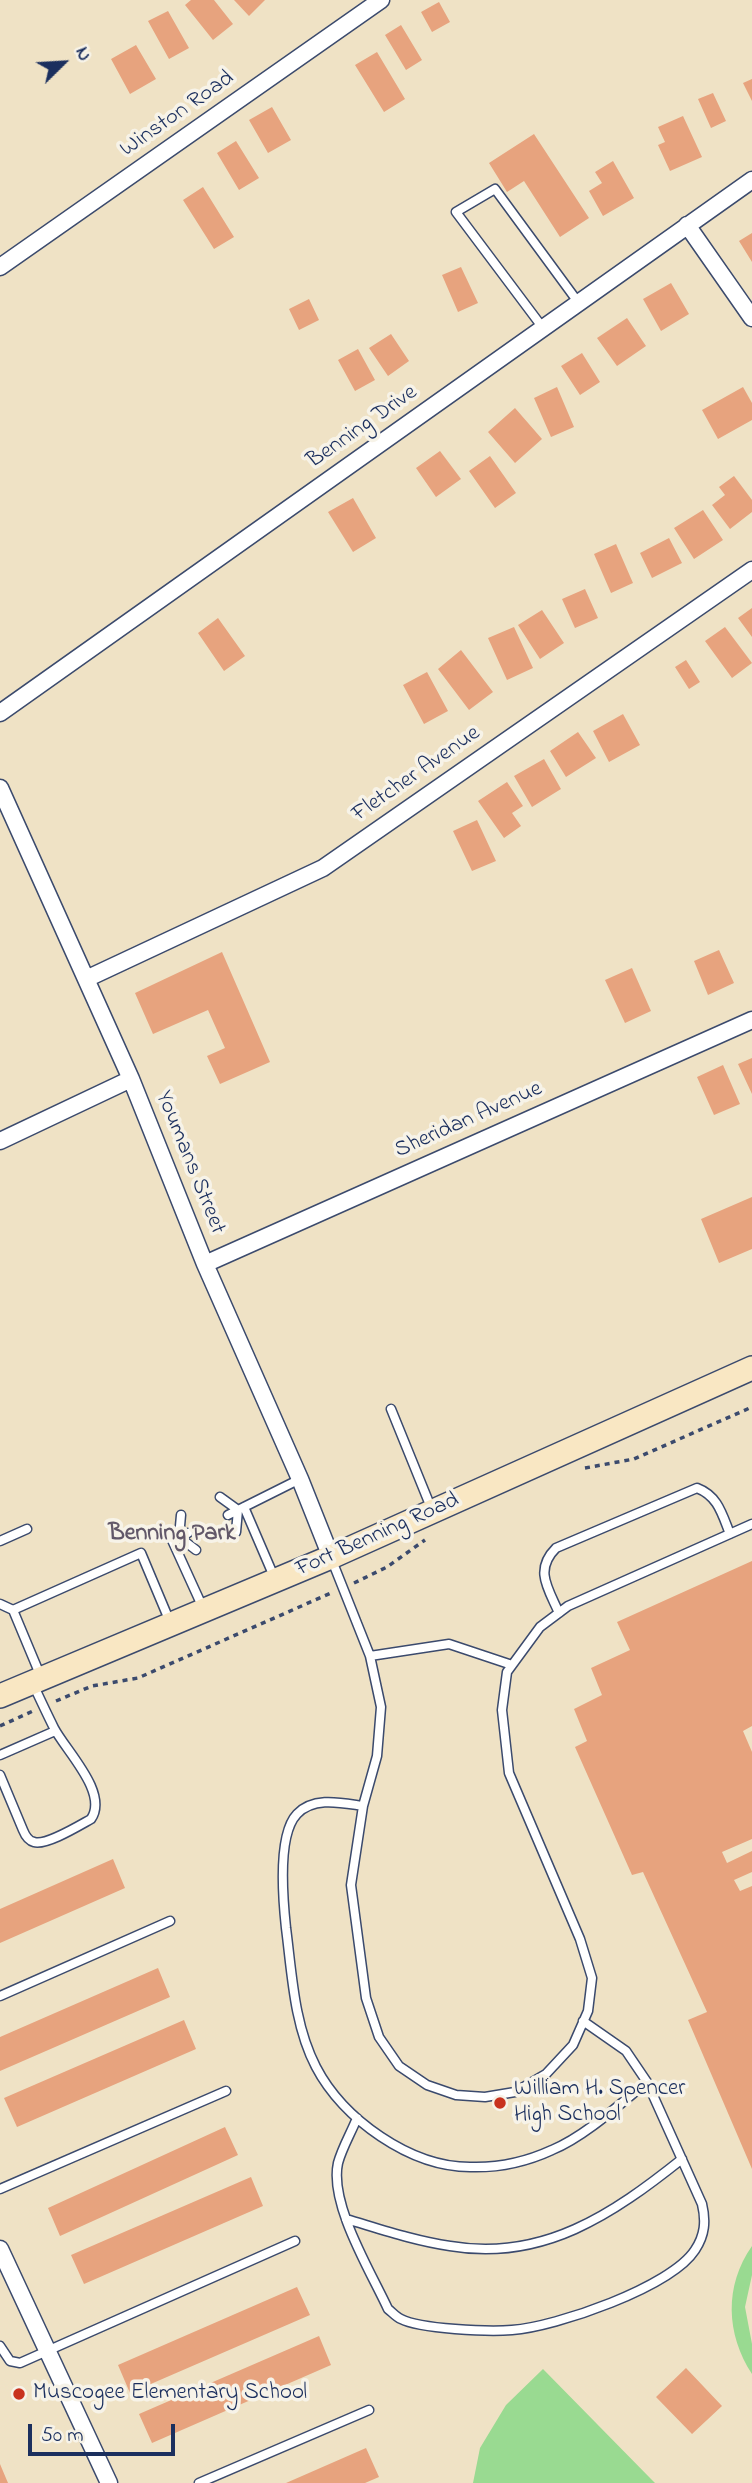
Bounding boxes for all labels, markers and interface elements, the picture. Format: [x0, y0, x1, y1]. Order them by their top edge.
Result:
north arrow [28, 28, 98, 98]
text: N [68, 43, 98, 66]
street label: Winston Road [116, 66, 240, 164]
street label: Benning Drive [303, 380, 423, 476]
street label: Fletcher Avenue [348, 721, 486, 829]
street label: Sheridan Avenue [391, 1076, 547, 1166]
street label: Youmans Street [148, 1087, 230, 1239]
street label: Fort Benning Road [292, 1488, 464, 1584]
district label: Benning Park [109, 1521, 235, 1549]
place label: William H. Spencer High School [514, 2076, 685, 2130]
marker: William H. Spencer High School [492, 2095, 508, 2111]
place label: Muscogee Elementary School [33, 2380, 307, 2408]
marker: Muscogee Elementary School [11, 2386, 27, 2402]
scale bar [32, 2410, 178, 2454]
text: 50 m [41, 2421, 84, 2451]

